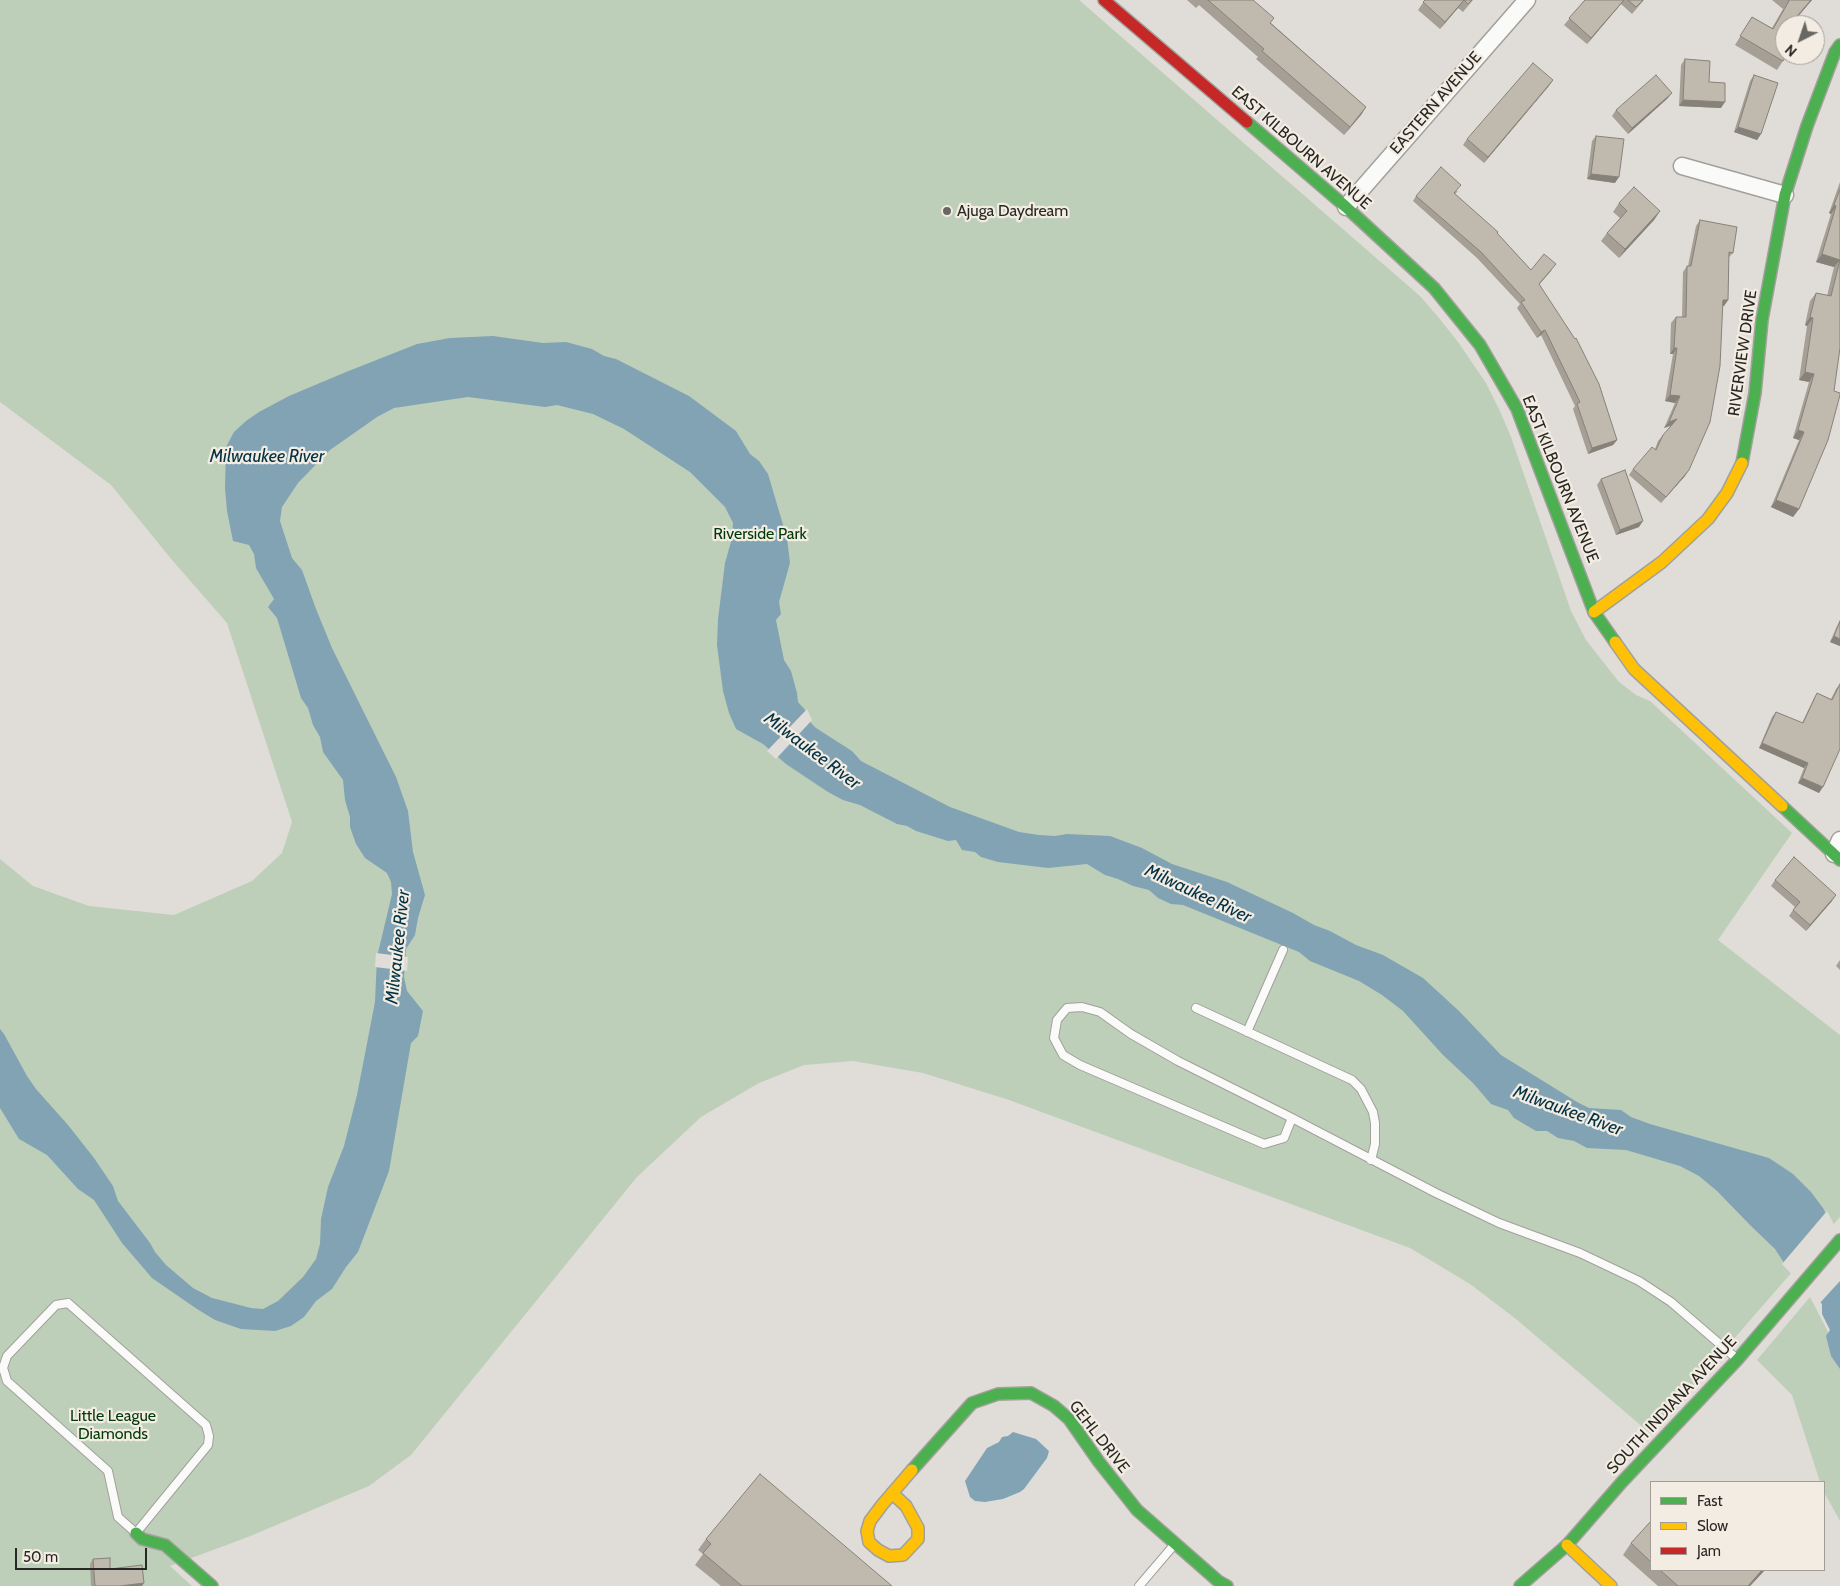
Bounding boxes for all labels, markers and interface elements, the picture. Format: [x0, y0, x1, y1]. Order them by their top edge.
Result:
north arrow [1775, 15, 1825, 65]
text: N [1781, 41, 1800, 61]
street label: EASTERN AVENUE [1386, 48, 1486, 158]
street label: EAST KILBOURN AVENUE [1227, 82, 1375, 214]
place label: Ajuga Daydream [957, 201, 1068, 221]
marker: Ajuga Daydream [941, 205, 953, 217]
street label: RIVERVIEW DRIVE [1725, 289, 1761, 417]
street label: EAST KILBOURN AVENUE [1518, 393, 1602, 565]
water label: Milwaukee River [210, 446, 324, 468]
park label: Riverside Park [713, 524, 807, 544]
water label: Milwaukee River [760, 708, 864, 794]
water label: Milwaukee River [1141, 860, 1255, 928]
water label: Milwaukee River [381, 889, 415, 1005]
water label: Milwaukee River [1510, 1081, 1626, 1141]
street label: SOUTH INDIANA AVENUE [1603, 1332, 1741, 1478]
street label: GEHL DRIVE [1065, 1397, 1133, 1477]
park label: Little League Diamonds [70, 1406, 156, 1444]
legend [1650, 1481, 1825, 1571]
text: Fast [1697, 1492, 1722, 1510]
text: Slow [1697, 1517, 1728, 1535]
scale bar [18, 1538, 150, 1570]
text: Jam [1697, 1542, 1721, 1560]
text: 50 m [23, 1548, 58, 1566]

